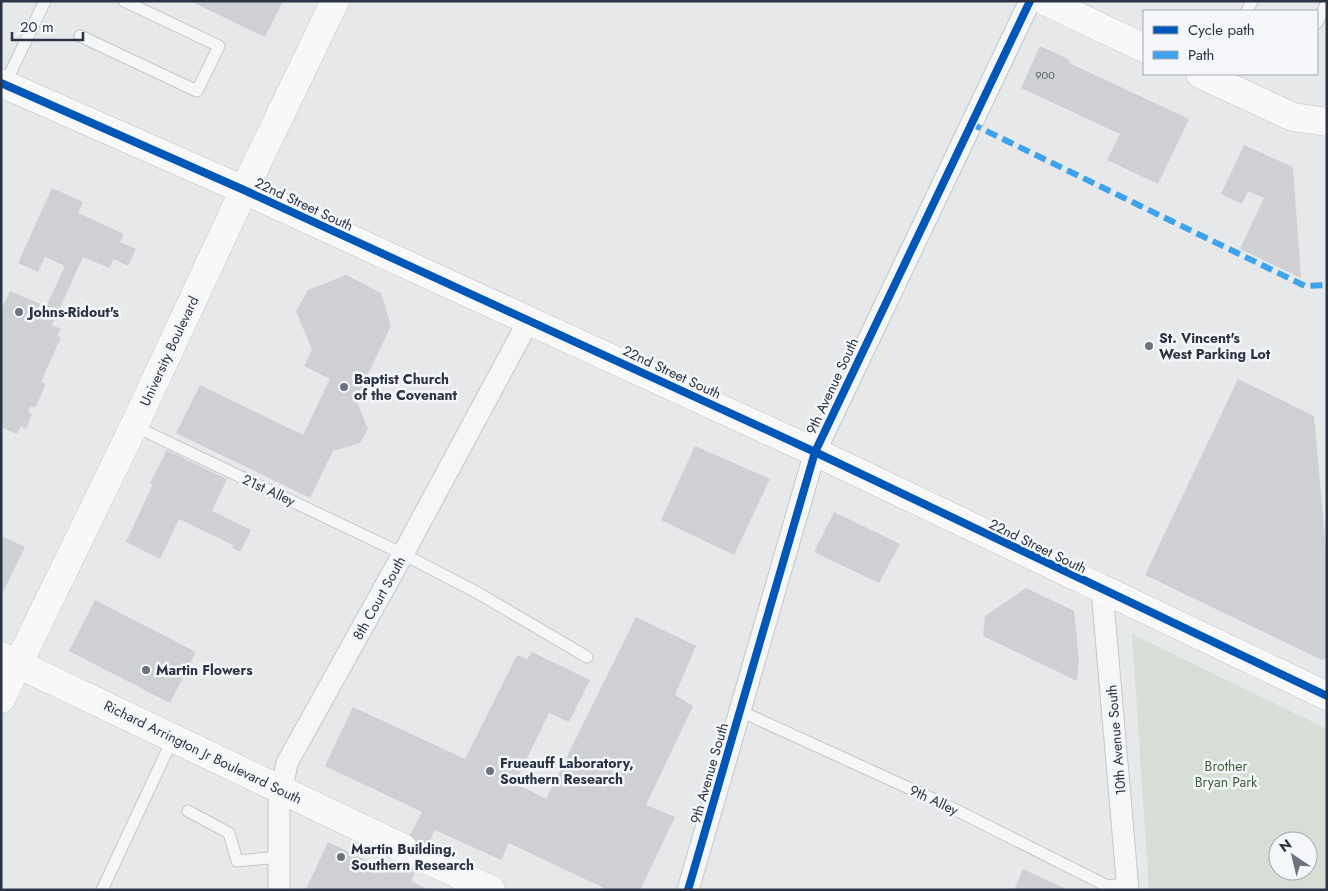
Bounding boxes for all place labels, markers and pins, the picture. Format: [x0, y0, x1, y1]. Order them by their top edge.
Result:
place label: Johns-Ridout's [26, 302, 120, 322]
marker: Johns-Ridout's [13, 306, 25, 318]
place label: St. Vincent's West Parking Lot [1159, 328, 1271, 364]
marker: St. Vincent's West Parking Lot [1143, 340, 1155, 352]
place label: Baptist Church of the Covenant [354, 369, 458, 405]
marker: Baptist Church of the Covenant [338, 381, 350, 393]
place label: Martin Flowers [156, 660, 253, 680]
marker: Martin Flowers [140, 664, 152, 676]
place label: Frueauff Laboratory, Southern Research [500, 753, 634, 789]
marker: Frueauff Laboratory, Southern Research [484, 765, 496, 777]
place label: Martin Building, Southern Research [351, 839, 474, 875]
marker: Martin Building, Southern Research [335, 851, 347, 863]

